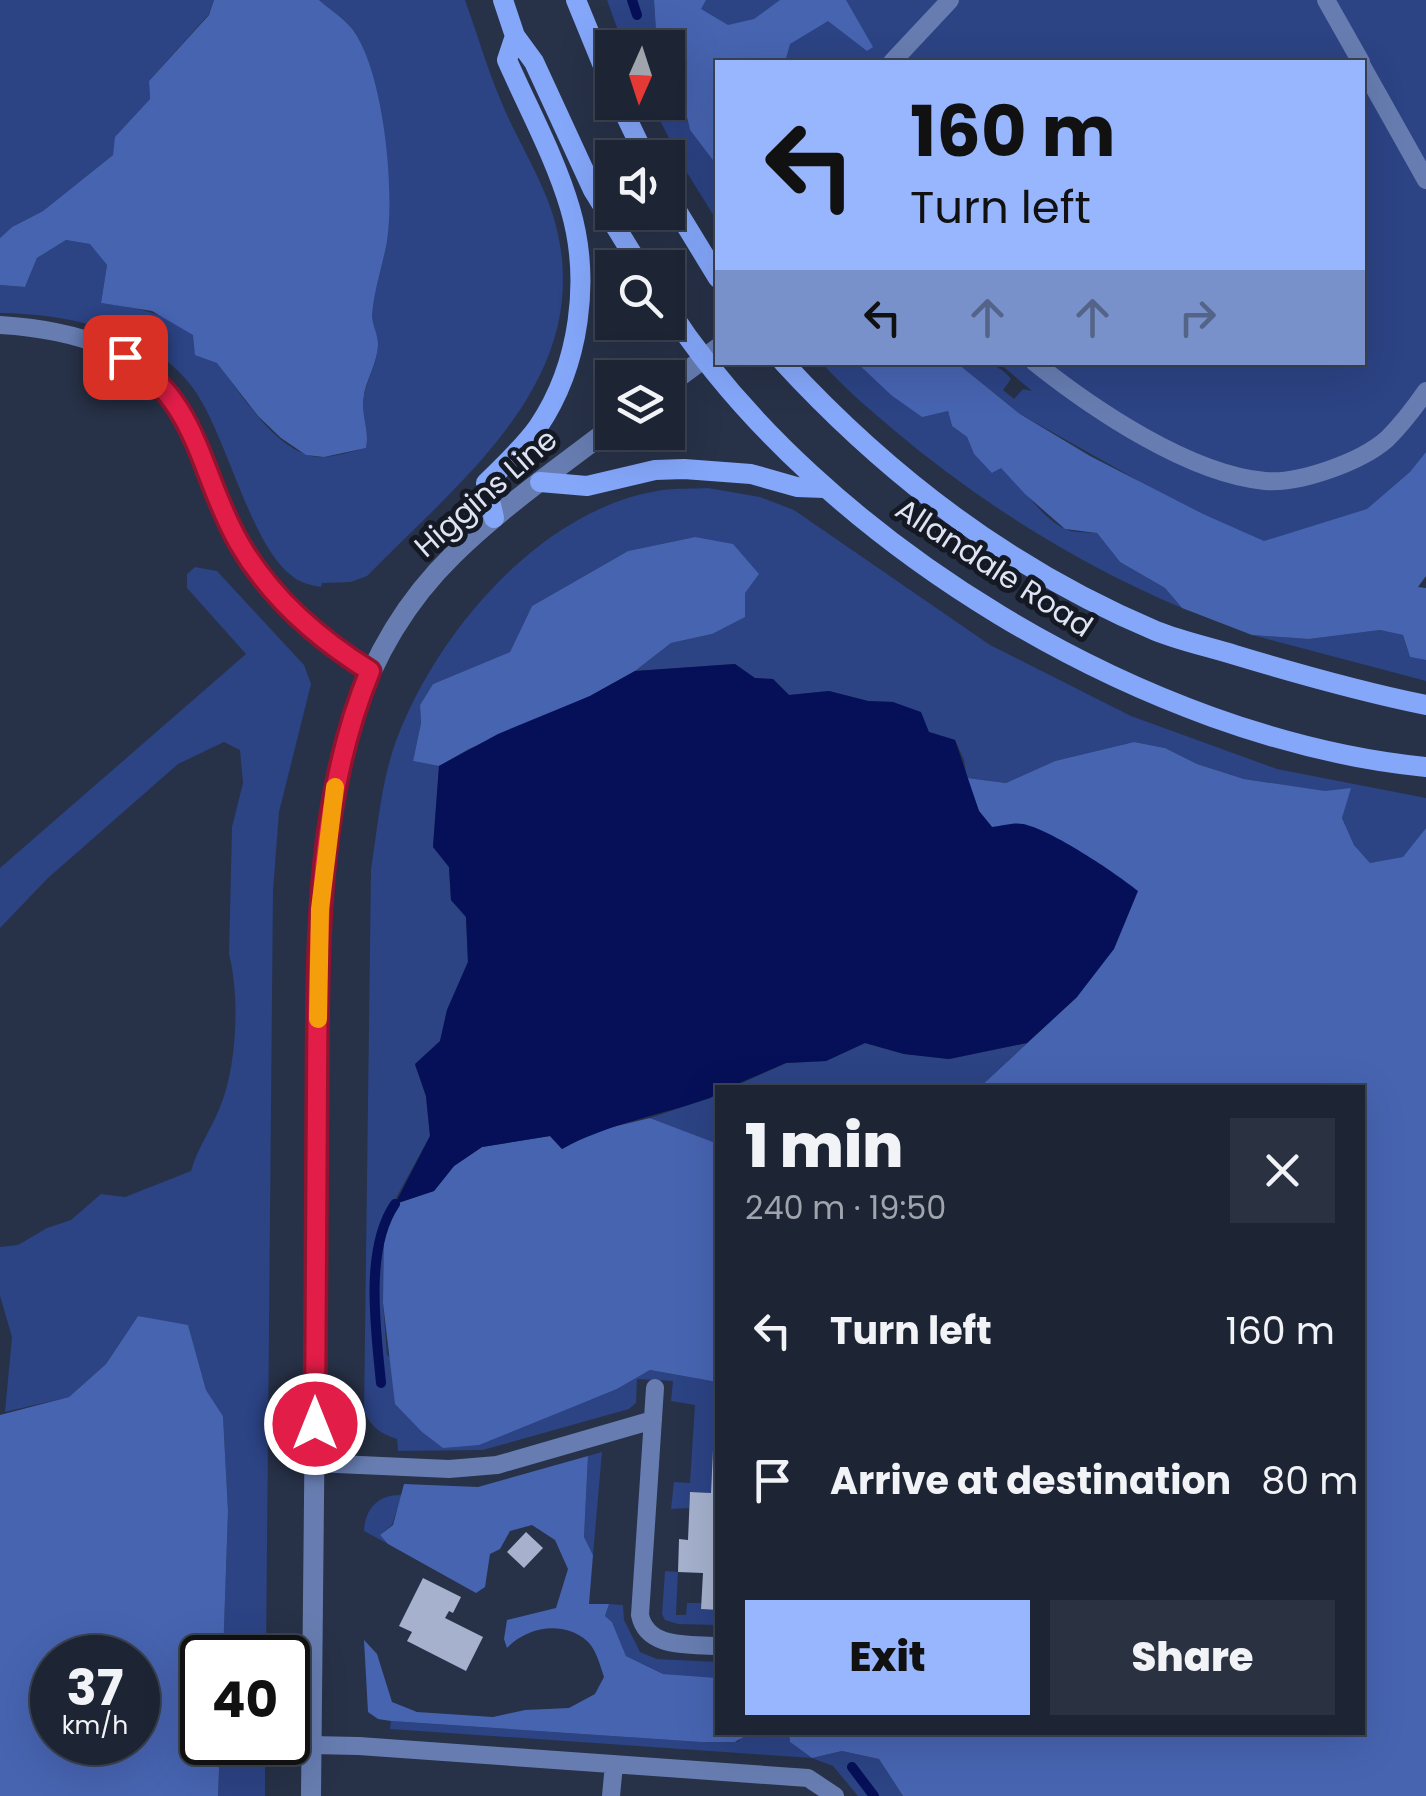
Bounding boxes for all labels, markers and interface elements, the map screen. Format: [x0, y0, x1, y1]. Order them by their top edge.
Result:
north arrow [595, 30, 685, 120]
map controls [595, 30, 685, 450]
text: 160 m [910, 82, 1116, 181]
icon: left [745, 100, 875, 230]
button: sound [595, 140, 685, 230]
text: Turn left [910, 176, 1091, 239]
button: search [595, 250, 685, 340]
icon: left [855, 290, 910, 345]
icon: ahead [960, 290, 1015, 345]
icon: ahead [1065, 290, 1120, 345]
icon: right [1170, 290, 1225, 345]
pin [83, 315, 168, 400]
icon: arrive [98, 330, 153, 385]
button: layers [595, 360, 685, 450]
street label: Higgins Line [405, 418, 567, 567]
street label: Allandale Road [887, 488, 1101, 647]
text: 1 min [745, 1104, 903, 1188]
button: close [1230, 1118, 1335, 1223]
text: 240 m · 19:50 [745, 1185, 946, 1230]
icon: left [745, 1303, 800, 1358]
text: Turn left [830, 1304, 992, 1357]
text: 160 m [1226, 1304, 1335, 1357]
position arrow [263, 1372, 367, 1476]
icon: arrive [745, 1453, 800, 1508]
text: Arrive at destination [830, 1454, 1231, 1507]
text: 80 m [1261, 1454, 1358, 1507]
button: Exit [745, 1600, 1030, 1715]
button: Share [1050, 1600, 1335, 1715]
speed limit sign: 40 [180, 1635, 310, 1765]
text: 37 [67, 1652, 124, 1723]
text: km/h [62, 1708, 128, 1743]

